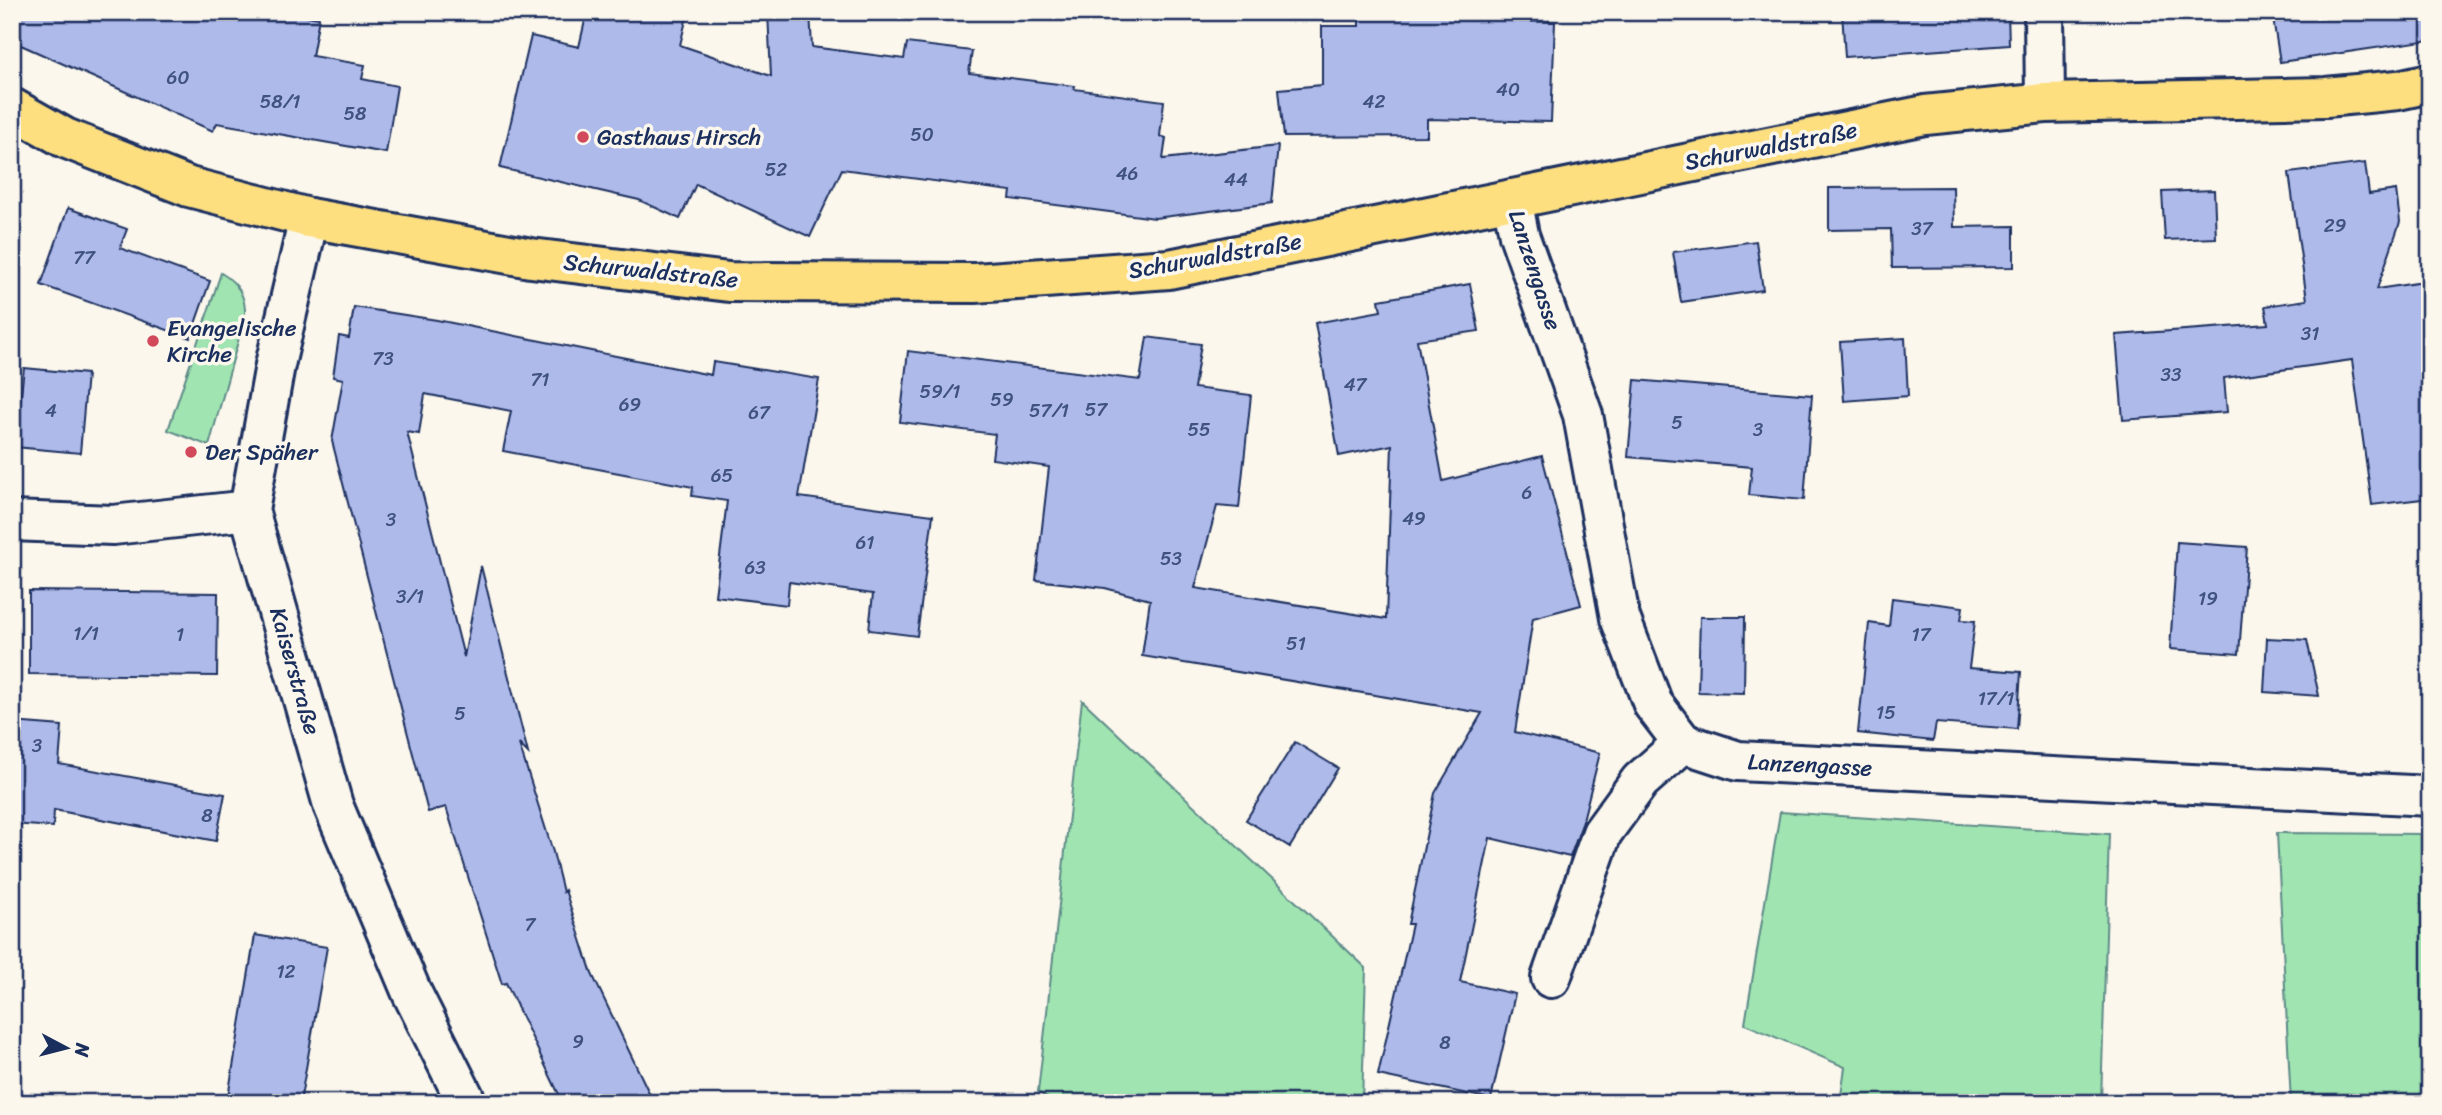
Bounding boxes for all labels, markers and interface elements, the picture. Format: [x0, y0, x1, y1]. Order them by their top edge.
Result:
house number: 60 [167, 61, 189, 94]
house number: 40 [1496, 73, 1520, 106]
house number: 58/1 [260, 85, 300, 118]
house number: 42 [1363, 85, 1385, 118]
house number: 58 [343, 97, 367, 130]
street label: Schurwaldstraße [1681, 109, 1861, 183]
place label: Gasthaus Hirsch [597, 117, 761, 158]
house number: 50 [910, 118, 934, 151]
marker: Gasthaus Hirsch [575, 129, 591, 145]
house number: 52 [765, 153, 787, 186]
house number: 46 [1116, 157, 1138, 190]
house number: 44 [1224, 163, 1248, 196]
street label: Lanzengasse [1496, 204, 1574, 336]
house number: 29 [2324, 209, 2346, 242]
house number: 37 [1911, 212, 1934, 245]
street label: Schurwaldstraße [1125, 221, 1305, 291]
house number: 77 [73, 241, 96, 274]
street label: Schurwaldstraße [562, 241, 740, 301]
place label: Evangelische Kirche [167, 308, 297, 375]
house number: 31 [2301, 317, 2319, 350]
marker: Evangelische Kirche [145, 333, 161, 349]
house number: 73 [372, 342, 394, 375]
house number: 33 [2161, 358, 2182, 391]
house number: 71 [530, 363, 550, 396]
house number: 47 [1344, 368, 1368, 401]
house number: 59/1 [920, 375, 960, 408]
house number: 59 [990, 383, 1014, 416]
house number: 69 [619, 388, 641, 421]
house number: 57 [1085, 393, 1108, 426]
house number: 4 [45, 394, 57, 427]
house number: 57/1 [1029, 394, 1069, 427]
house number: 67 [748, 396, 771, 429]
house number: 5 [1671, 406, 1683, 439]
house number: 55 [1187, 413, 1211, 446]
house number: 3 [1753, 413, 1764, 446]
place label: Der Späher [205, 432, 319, 473]
marker: Der Späher [183, 444, 199, 460]
house number: 65 [711, 459, 734, 492]
house number: 6 [1522, 476, 1532, 509]
house number: 49 [1402, 502, 1426, 535]
house number: 3 [386, 503, 397, 536]
house number: 61 [856, 526, 874, 559]
house number: 53 [1160, 542, 1183, 575]
house number: 63 [744, 551, 766, 584]
house number: 3/1 [396, 580, 424, 613]
house number: 19 [2198, 582, 2218, 615]
street label: Kaiserstraße [257, 602, 333, 740]
house number: 1/1 [73, 617, 99, 650]
house number: 1 [176, 618, 184, 651]
house number: 17 [1911, 618, 1932, 651]
house number: 51 [1286, 627, 1306, 660]
house number: 17/1 [1978, 682, 2014, 715]
house number: 15 [1876, 696, 1896, 729]
house number: 5 [454, 697, 466, 730]
house number: 3 [32, 729, 43, 762]
street label: Lanzengasse [1747, 741, 1874, 789]
house number: 8 [201, 799, 213, 832]
house number: 7 [525, 908, 537, 941]
house number: 12 [276, 955, 296, 988]
north arrow [32, 1014, 102, 1084]
house number: 9 [572, 1025, 584, 1058]
house number: 8 [1439, 1026, 1451, 1059]
text: N [65, 1040, 100, 1059]

